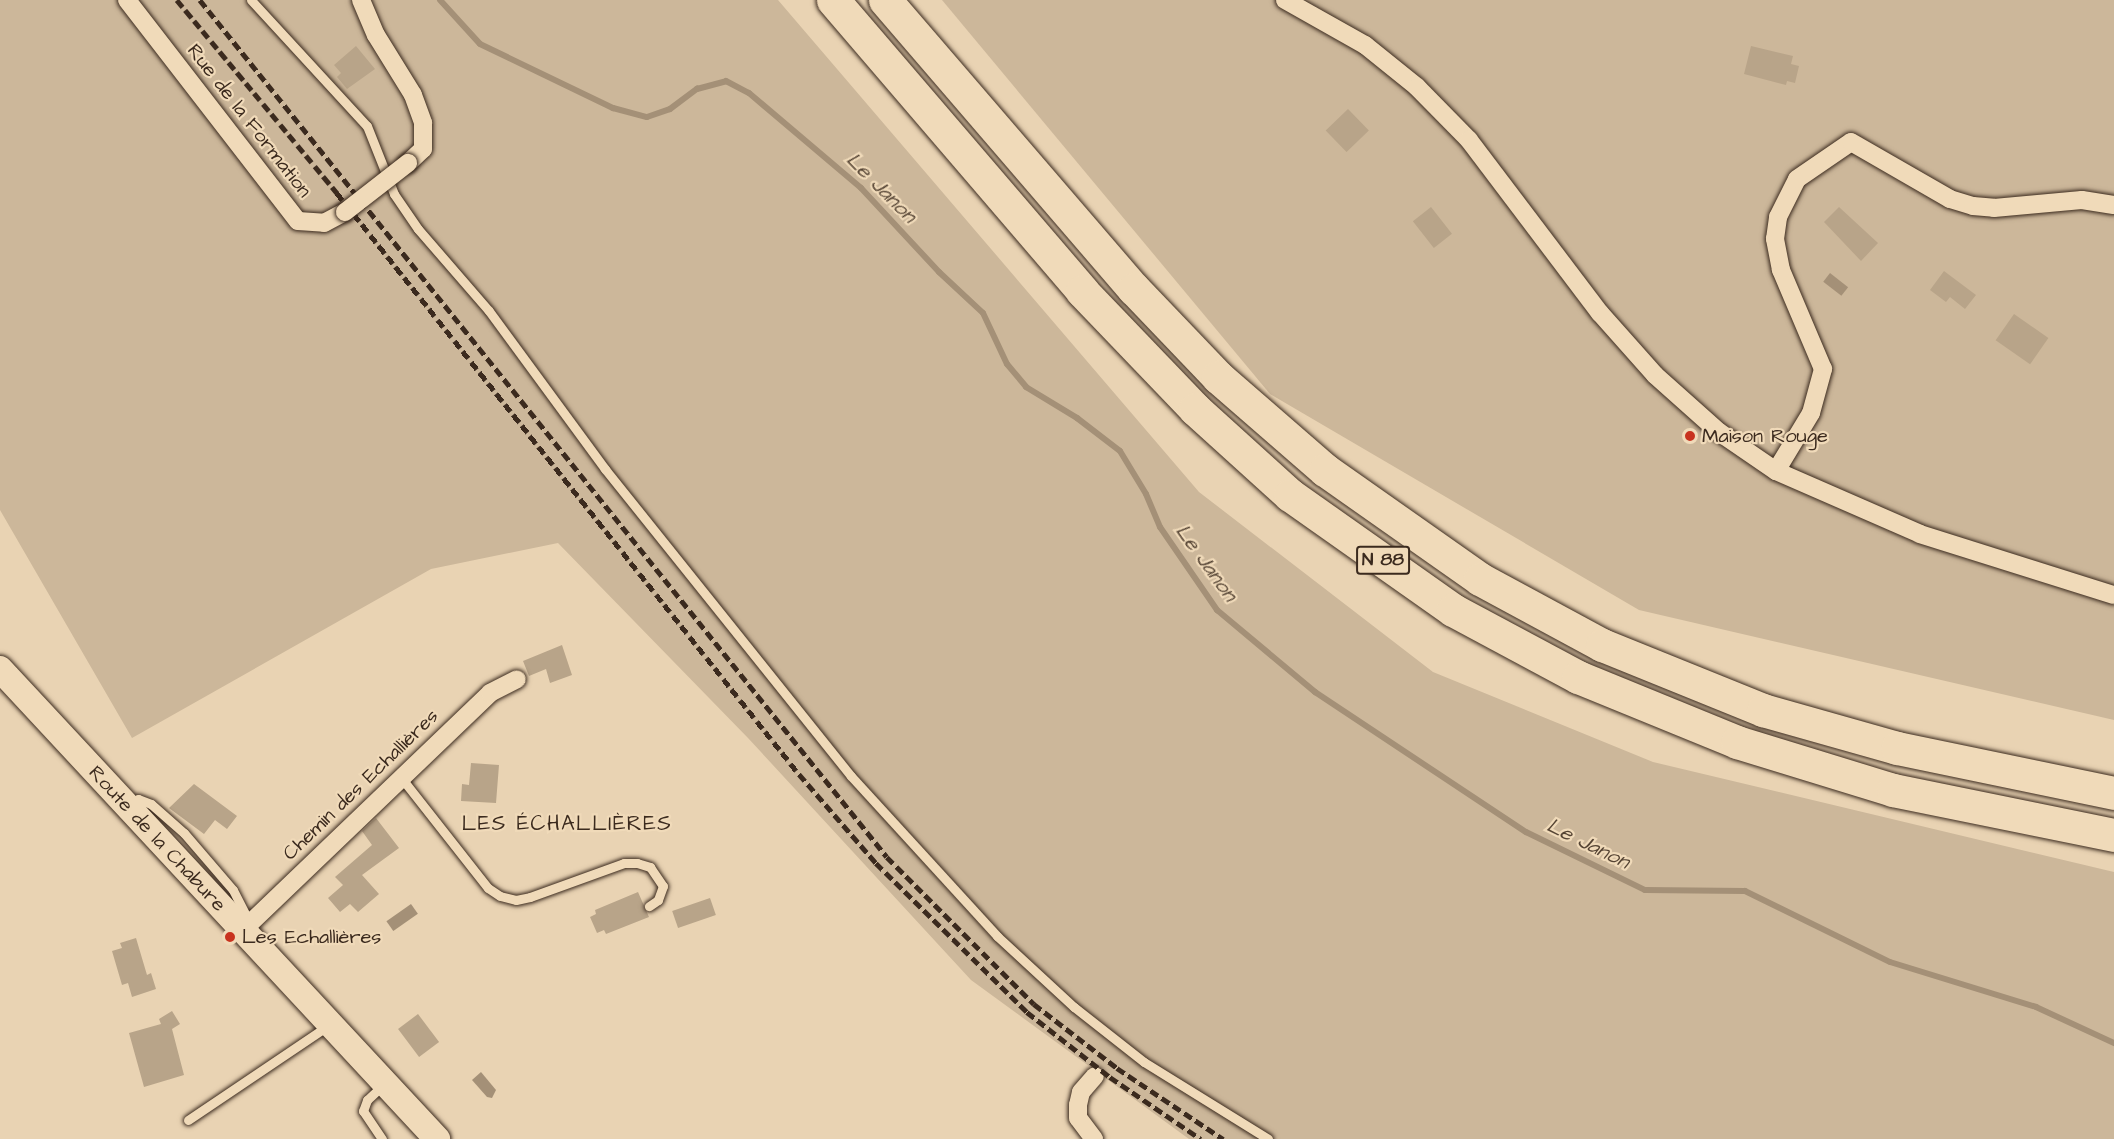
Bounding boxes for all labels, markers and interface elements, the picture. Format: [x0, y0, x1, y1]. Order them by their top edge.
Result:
street label: Rue de la Formation [182, 40, 316, 202]
water label: Le Janon [841, 148, 921, 228]
place label: Maison Rouge [1702, 424, 1828, 448]
marker: Maison Rouge [1683, 429, 1697, 443]
water label: Le Janon [1170, 520, 1242, 606]
road number: N 88 [1356, 545, 1410, 575]
street label: Chemin des Echallières [278, 704, 444, 866]
street label: Route de la Chabure [83, 761, 231, 917]
district label: LES ÉCHALLIÈRES [462, 811, 672, 837]
water label: Le Janon [1543, 813, 1633, 875]
place label: Les Echallières [242, 925, 381, 949]
marker: Les Echallières [223, 930, 237, 944]

